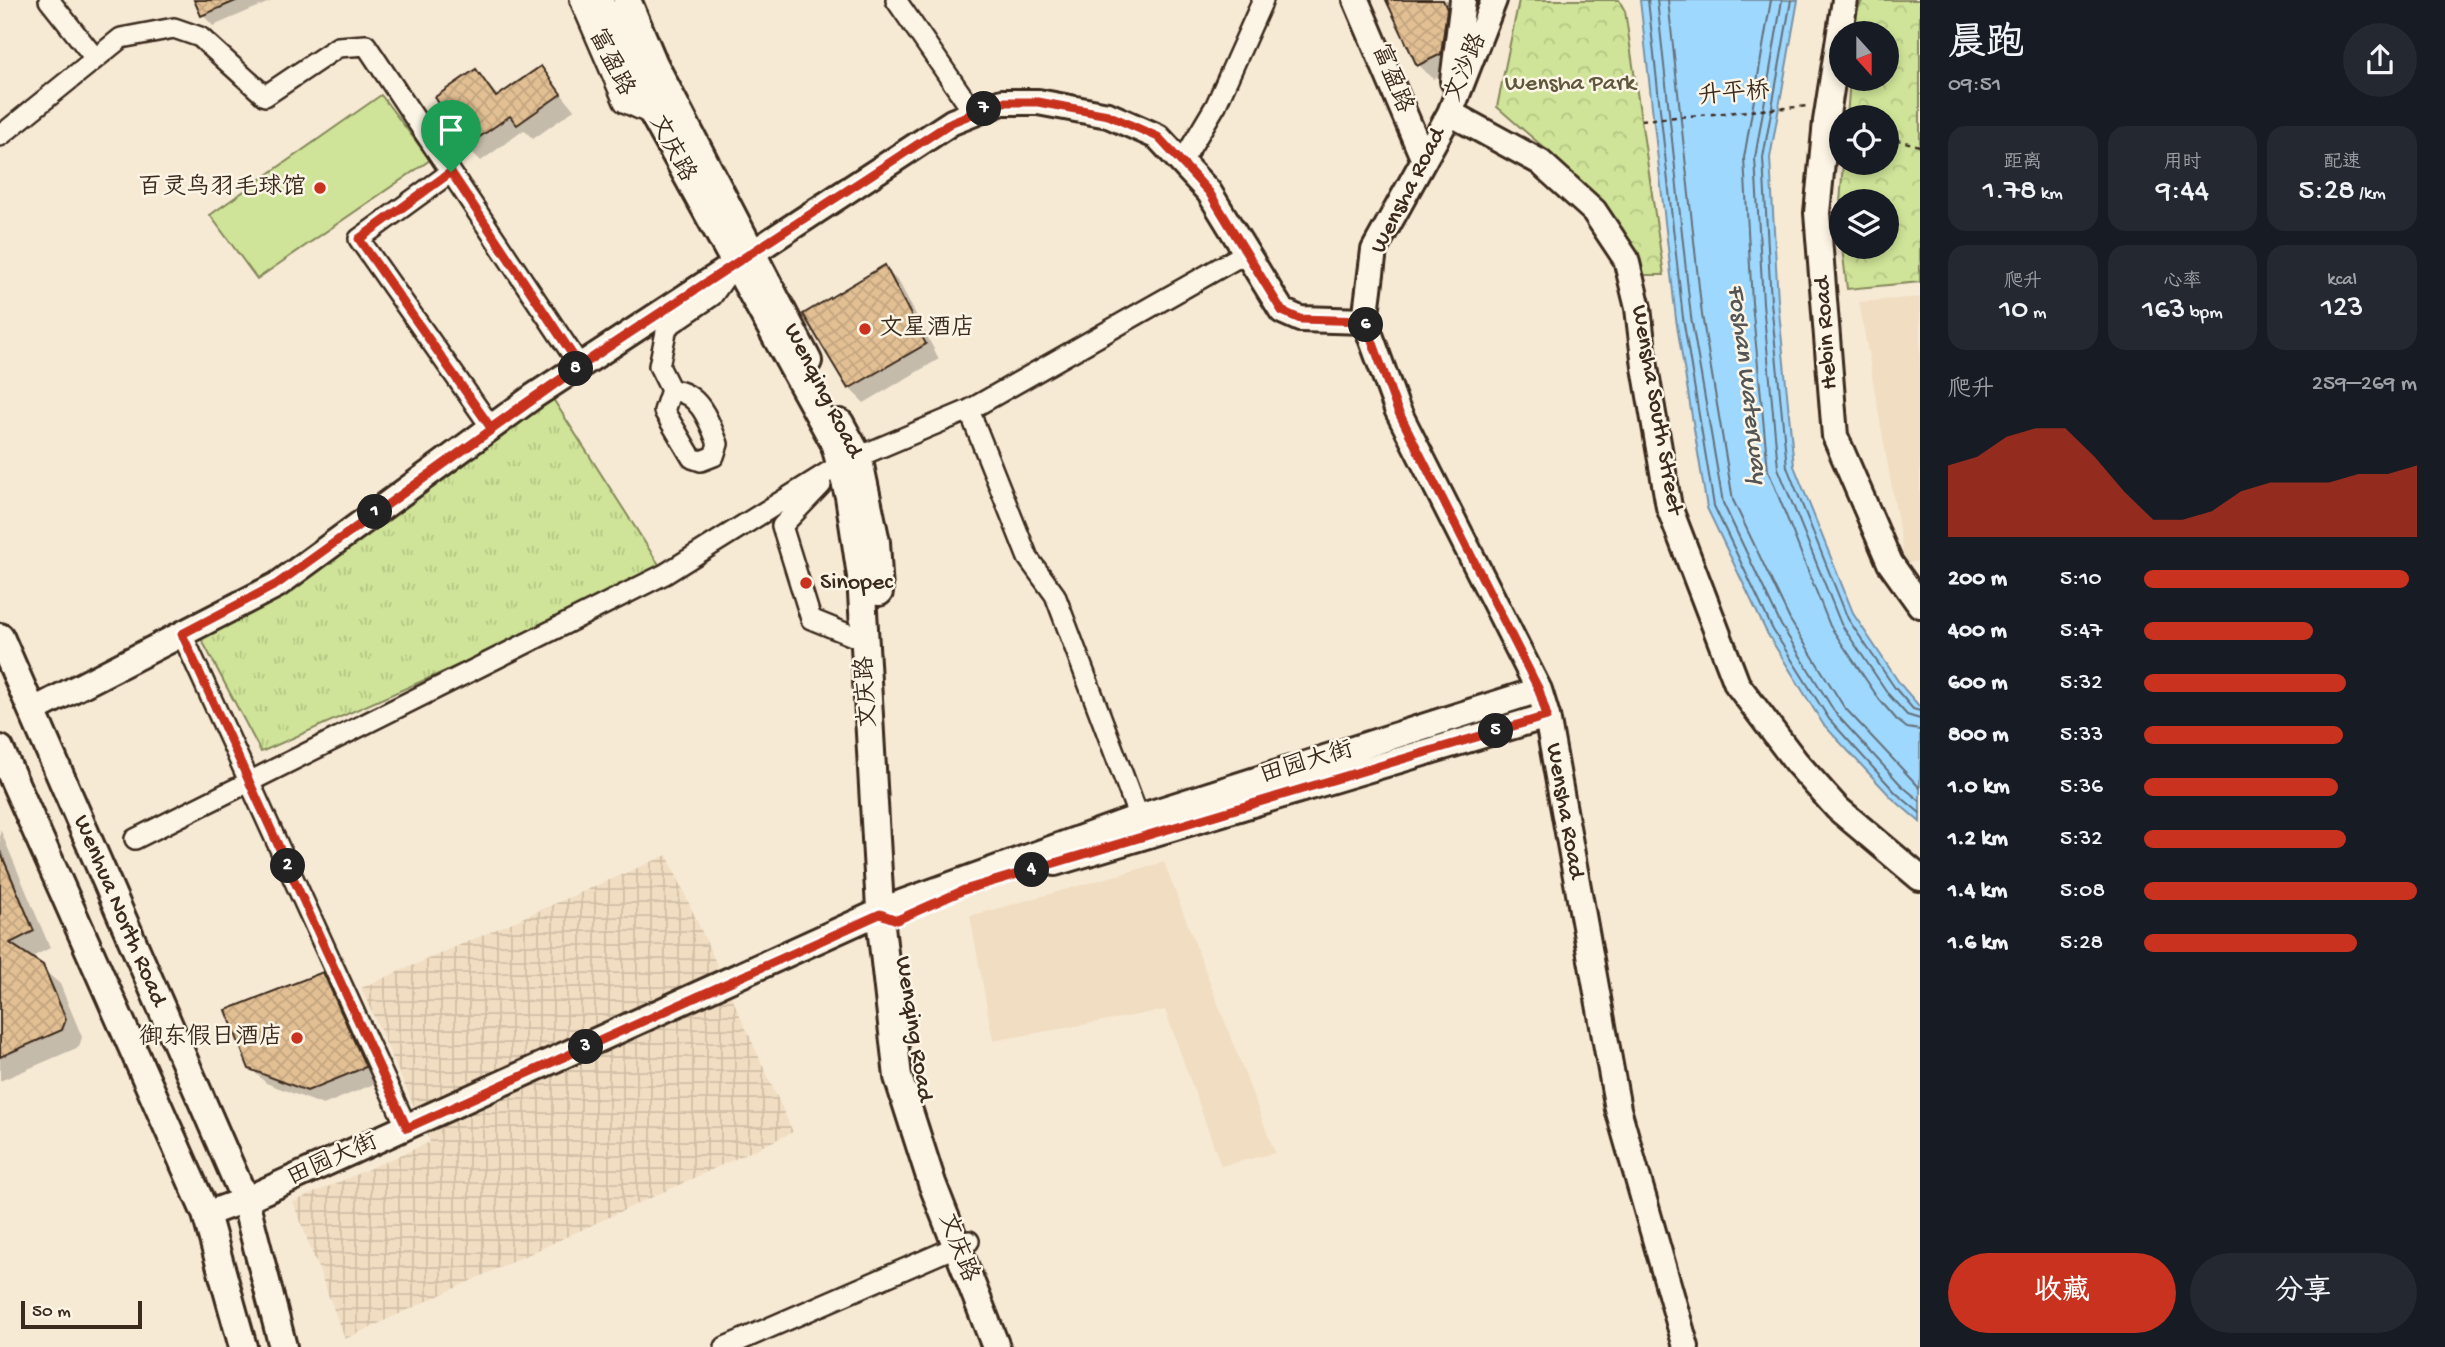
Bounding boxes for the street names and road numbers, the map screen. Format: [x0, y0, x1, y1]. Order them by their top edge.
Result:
street label: 富盈路 [581, 23, 641, 102]
street label: 文沙路 [1438, 28, 1494, 107]
street label: 富盈路 [1364, 39, 1420, 118]
street label: 升平桥 [1697, 76, 1771, 113]
street label: 文庆路 [641, 109, 702, 188]
street label: Wensha Road [1365, 122, 1454, 259]
street label: Hebin Road [1808, 273, 1845, 391]
street label: Wensha South Street [1623, 303, 1689, 519]
street label: Wenqing Road [776, 319, 869, 465]
street label: 文庆路 [850, 655, 884, 729]
street label: 田园大街 [1257, 736, 1357, 792]
street label: Wensha Road [1538, 741, 1591, 883]
street label: Wenhua North Road [66, 811, 173, 1013]
street label: Wenqing Road [887, 954, 939, 1106]
street label: 田园大街 [283, 1128, 383, 1194]
street label: 文庆路 [931, 1208, 985, 1287]

